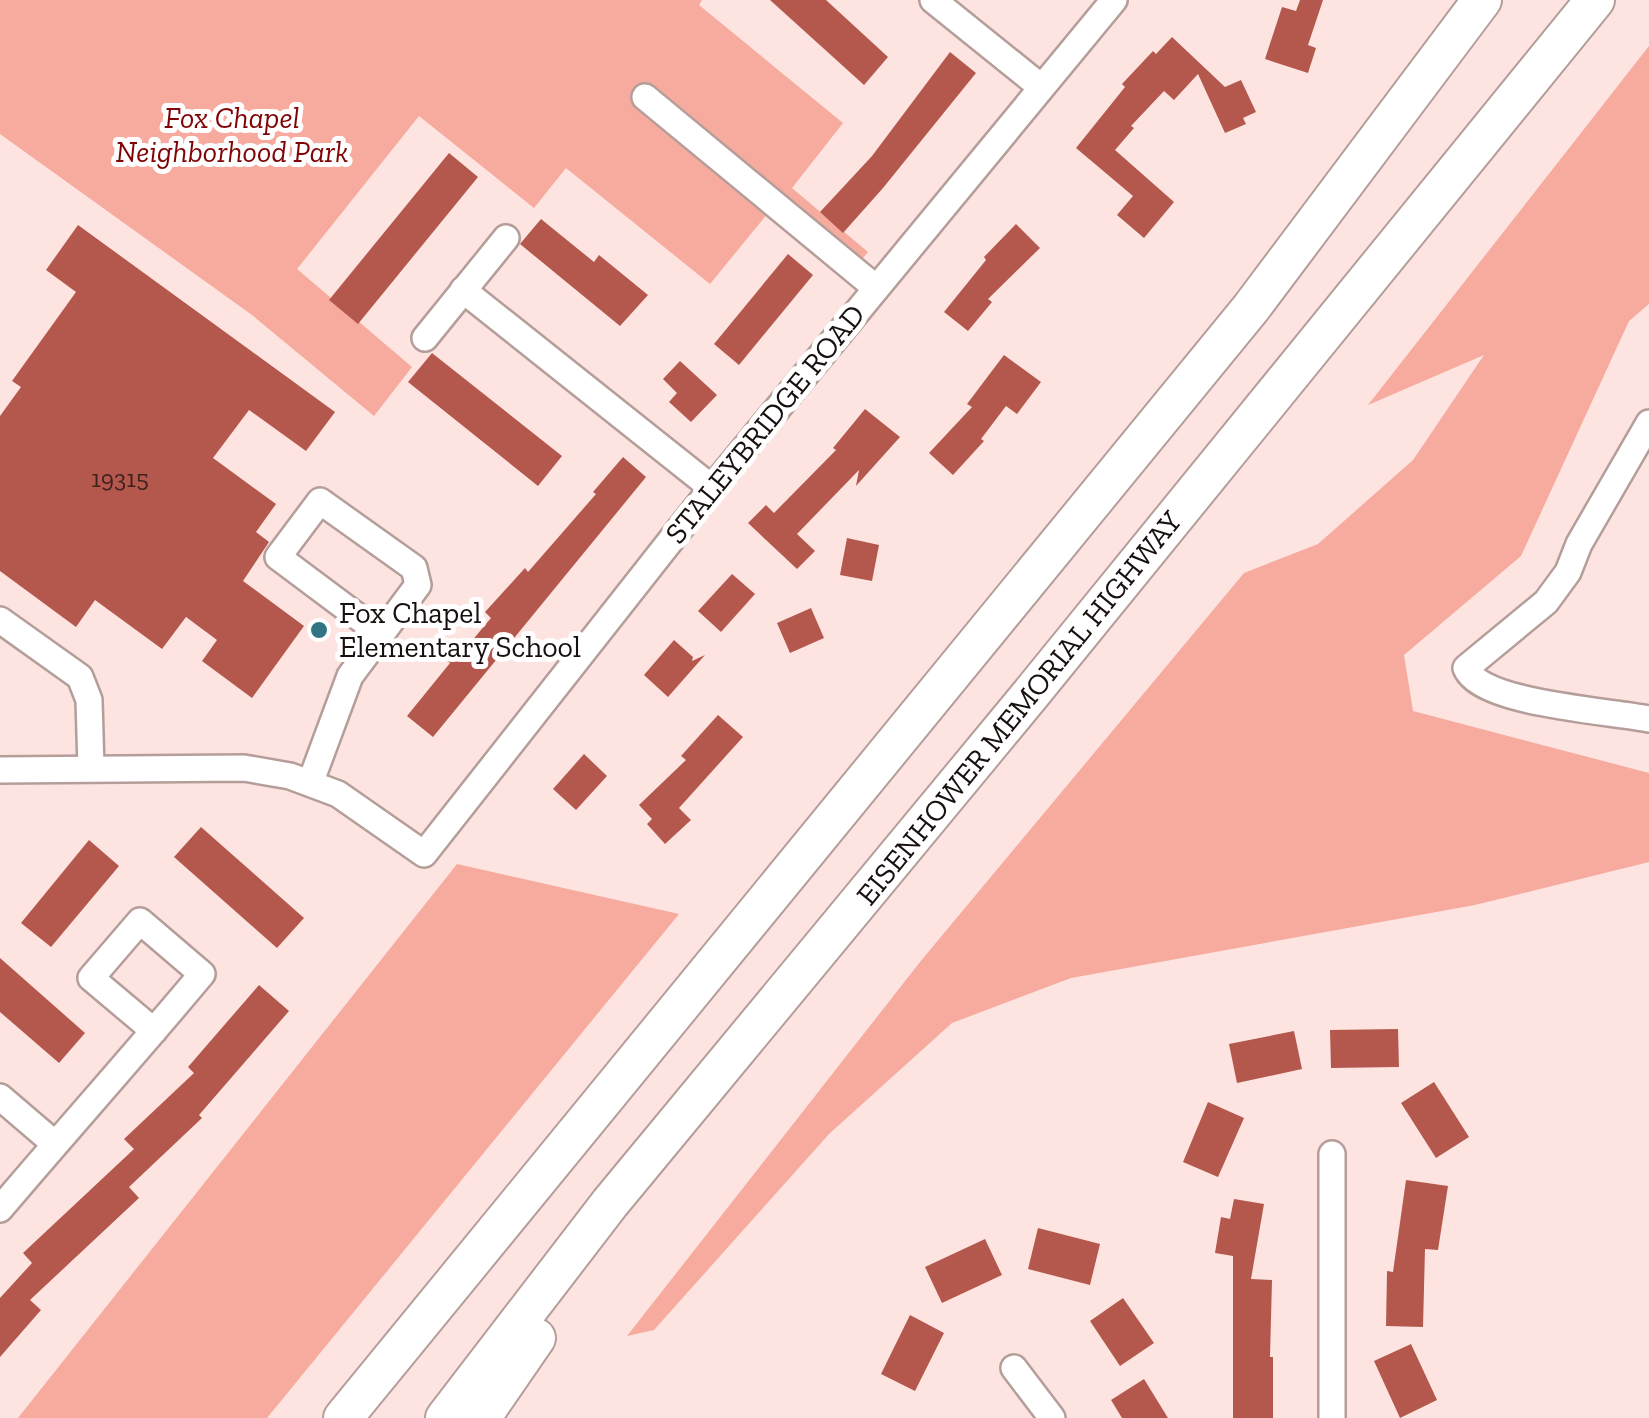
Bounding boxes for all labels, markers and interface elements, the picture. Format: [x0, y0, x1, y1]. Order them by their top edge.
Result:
park label: Fox Chapel Neighborhood Park [115, 100, 349, 170]
street label: STALEYBRIDGE ROAD [657, 297, 873, 551]
house number: 19315 [91, 463, 149, 493]
street label: EISENHOWER MEMORIAL HIGHWAY [849, 503, 1190, 912]
place label: Fox Chapel Elementary School [339, 595, 581, 665]
marker: Fox Chapel Elementary School [308, 619, 330, 641]

